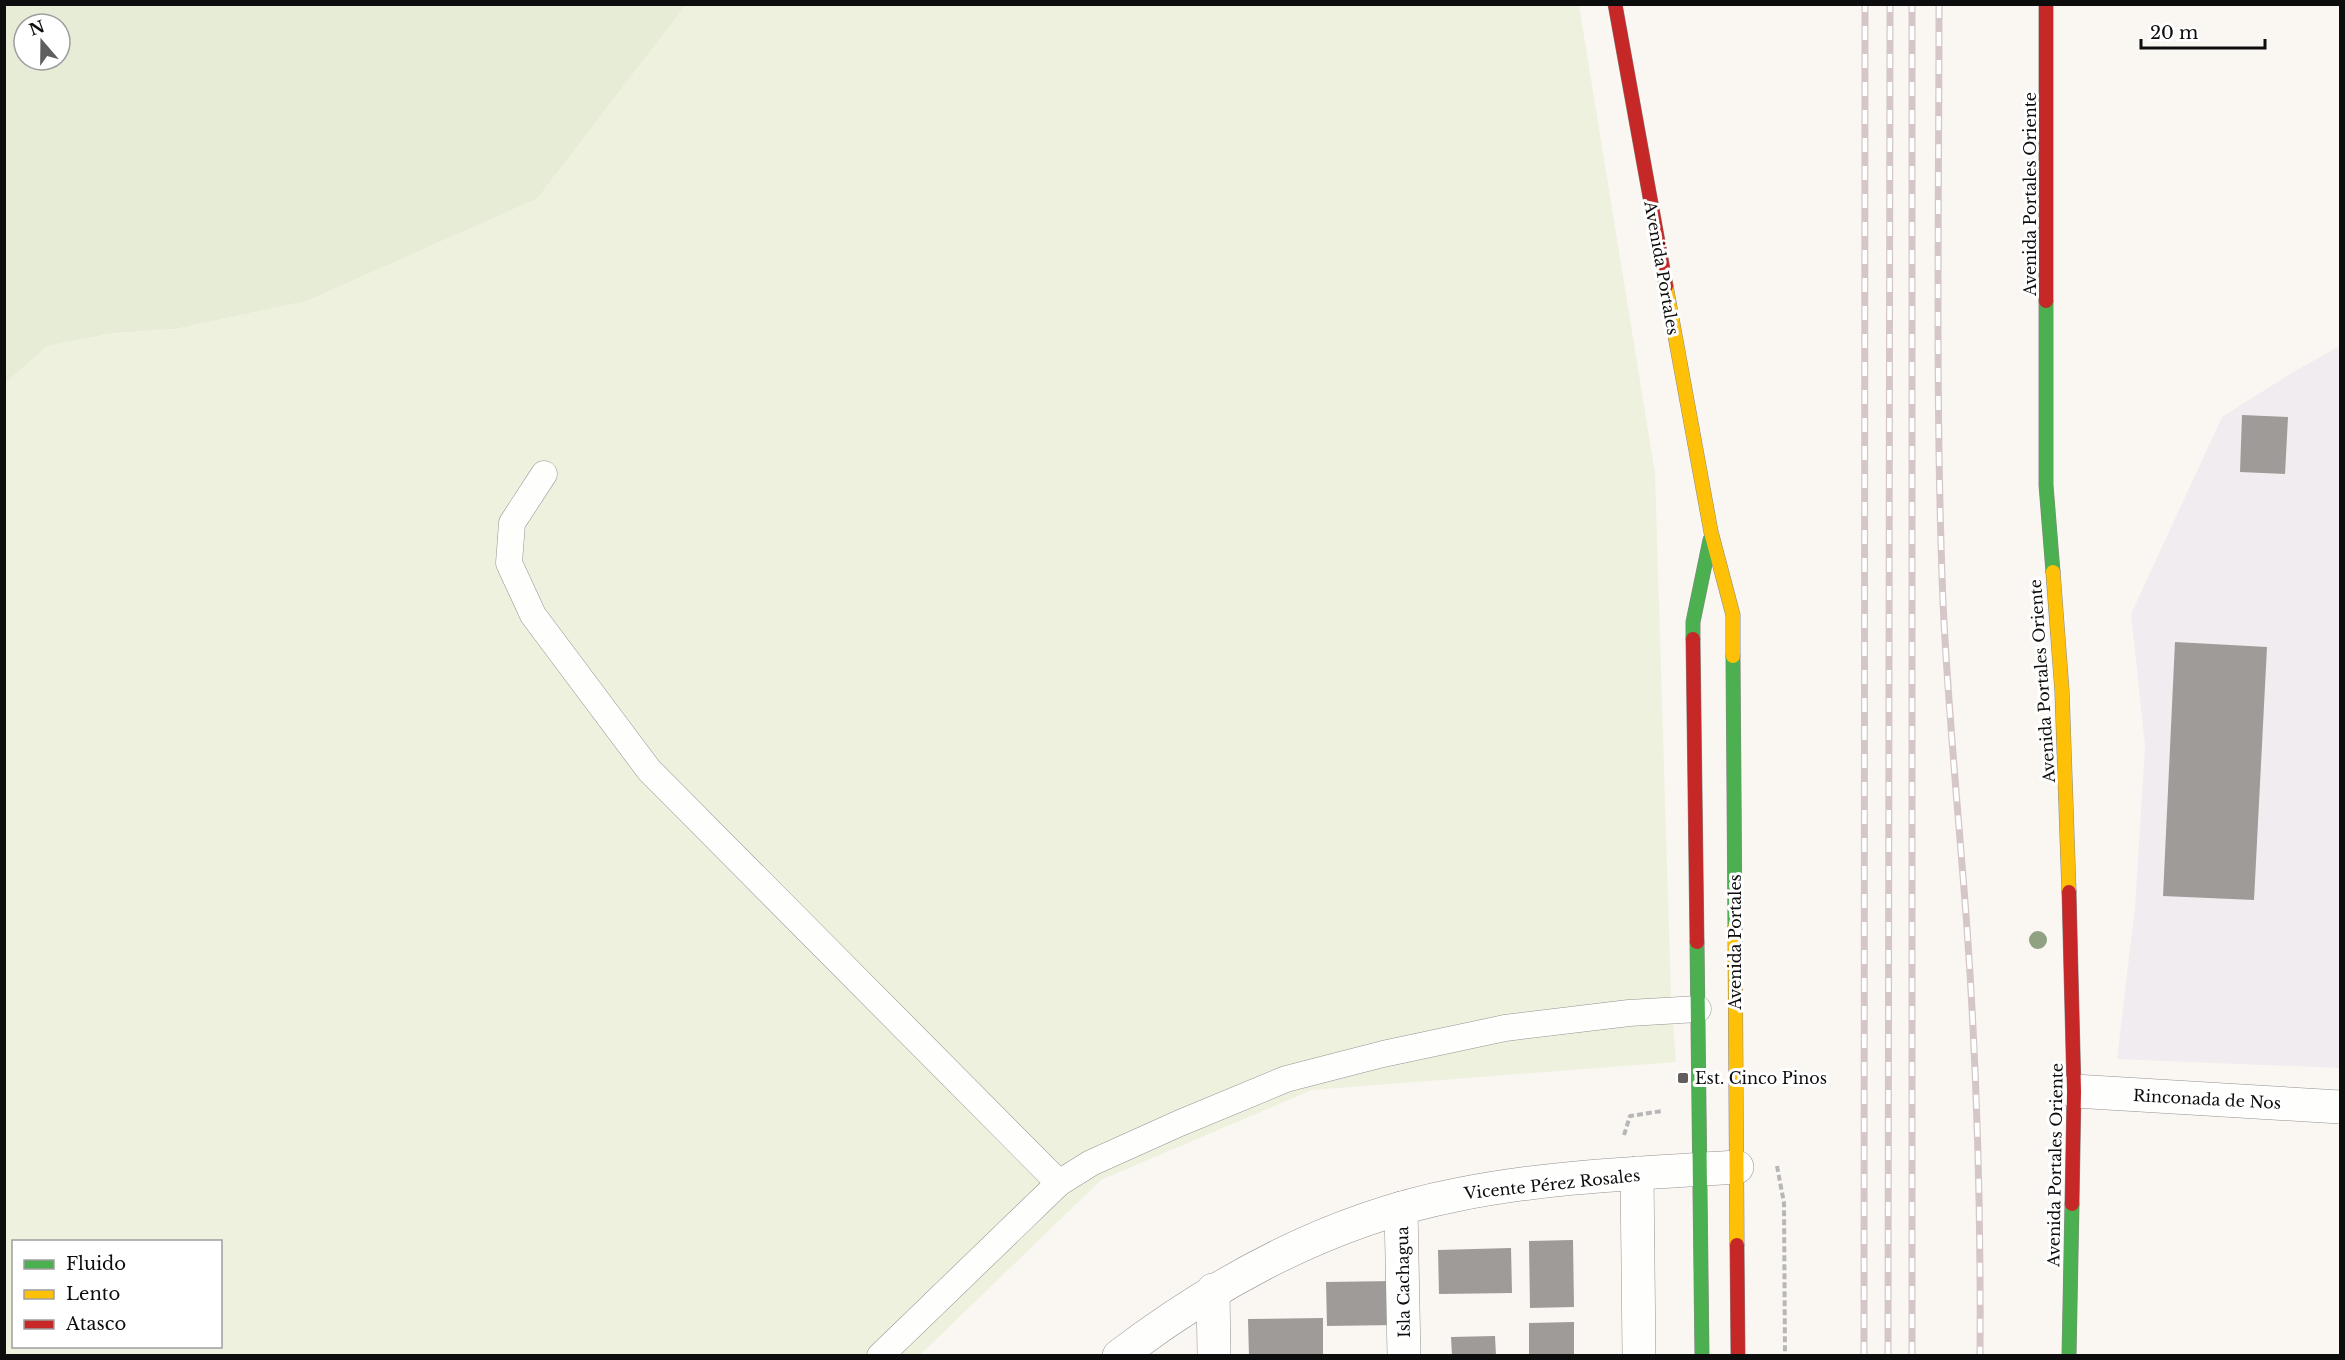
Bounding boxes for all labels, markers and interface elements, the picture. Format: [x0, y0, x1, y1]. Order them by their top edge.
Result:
north arrow [12, 12, 72, 72]
scale bar [2141, 12, 2266, 50]
text: N [26, 16, 47, 40]
text: 20 m [2150, 22, 2198, 44]
street label: Avenida Portales Oriente [2020, 92, 2040, 297]
street label: Avenida Portales [1640, 198, 1684, 337]
street label: Avenida Portales Oriente [2025, 579, 2059, 784]
street label: Avenida Portales [1725, 874, 1745, 1011]
street label: Avenida Portales Oriente [2043, 1063, 2067, 1268]
place label: Est. Cinco Pinos [1695, 1068, 1827, 1088]
marker: Est. Cinco Pinos [1676, 1071, 1690, 1085]
street label: Rinconada de Nos [2132, 1085, 2282, 1113]
street label: Vicente Pérez Rosales [1462, 1165, 1641, 1203]
street label: Isla Cachagua [1392, 1226, 1414, 1338]
legend [12, 1240, 222, 1348]
text: Fluido [66, 1253, 126, 1275]
text: Lento [66, 1283, 120, 1305]
text: Atasco [65, 1313, 126, 1335]

